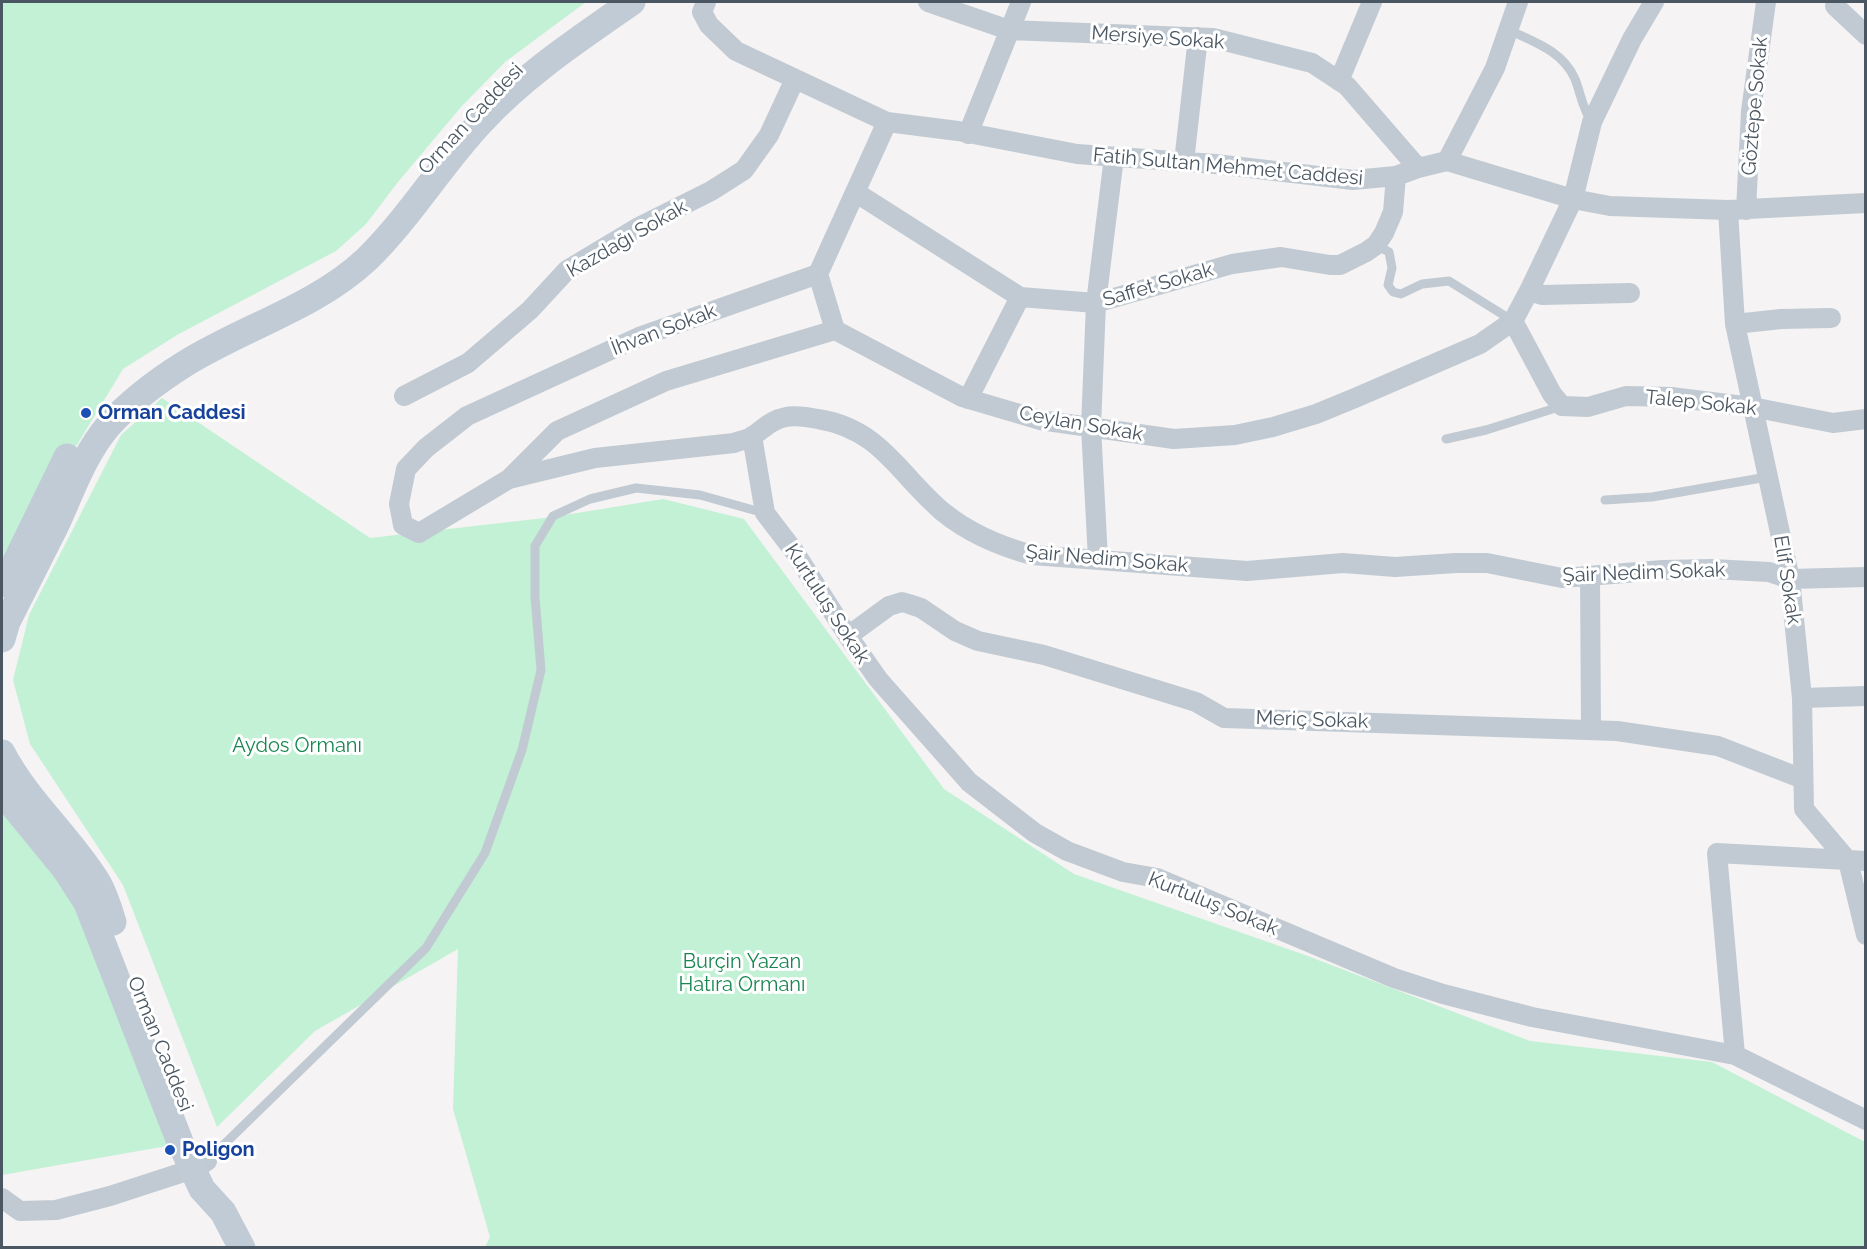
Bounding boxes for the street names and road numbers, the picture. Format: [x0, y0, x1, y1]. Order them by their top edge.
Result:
street label: Mersiye Sokak [1091, 21, 1225, 55]
street label: Göztepe Sokak [1737, 36, 1773, 176]
street label: Orman Caddesi [413, 58, 529, 180]
street label: Fatih Sultan Mehmet Caddesi [1092, 143, 1364, 191]
street label: Kazdağı Sokak [563, 195, 691, 283]
street label: Saffet Sokak [1100, 258, 1216, 312]
street label: İhvan Sokak [608, 299, 720, 361]
street label: Talep Sokak [1644, 385, 1758, 421]
street label: Ceylan Sokak [1017, 401, 1145, 447]
street label: Elif Sokak [1768, 534, 1806, 626]
street label: Kurtuluş Sokak [779, 540, 875, 668]
street label: Şair Nedim Sokak [1025, 540, 1189, 578]
street label: Şair Nedim Sokak [1562, 558, 1726, 588]
street label: Meriç Sokak [1255, 706, 1369, 734]
street label: Kurtuluş Sokak [1144, 867, 1282, 941]
street label: Orman Caddesi [122, 973, 198, 1115]

